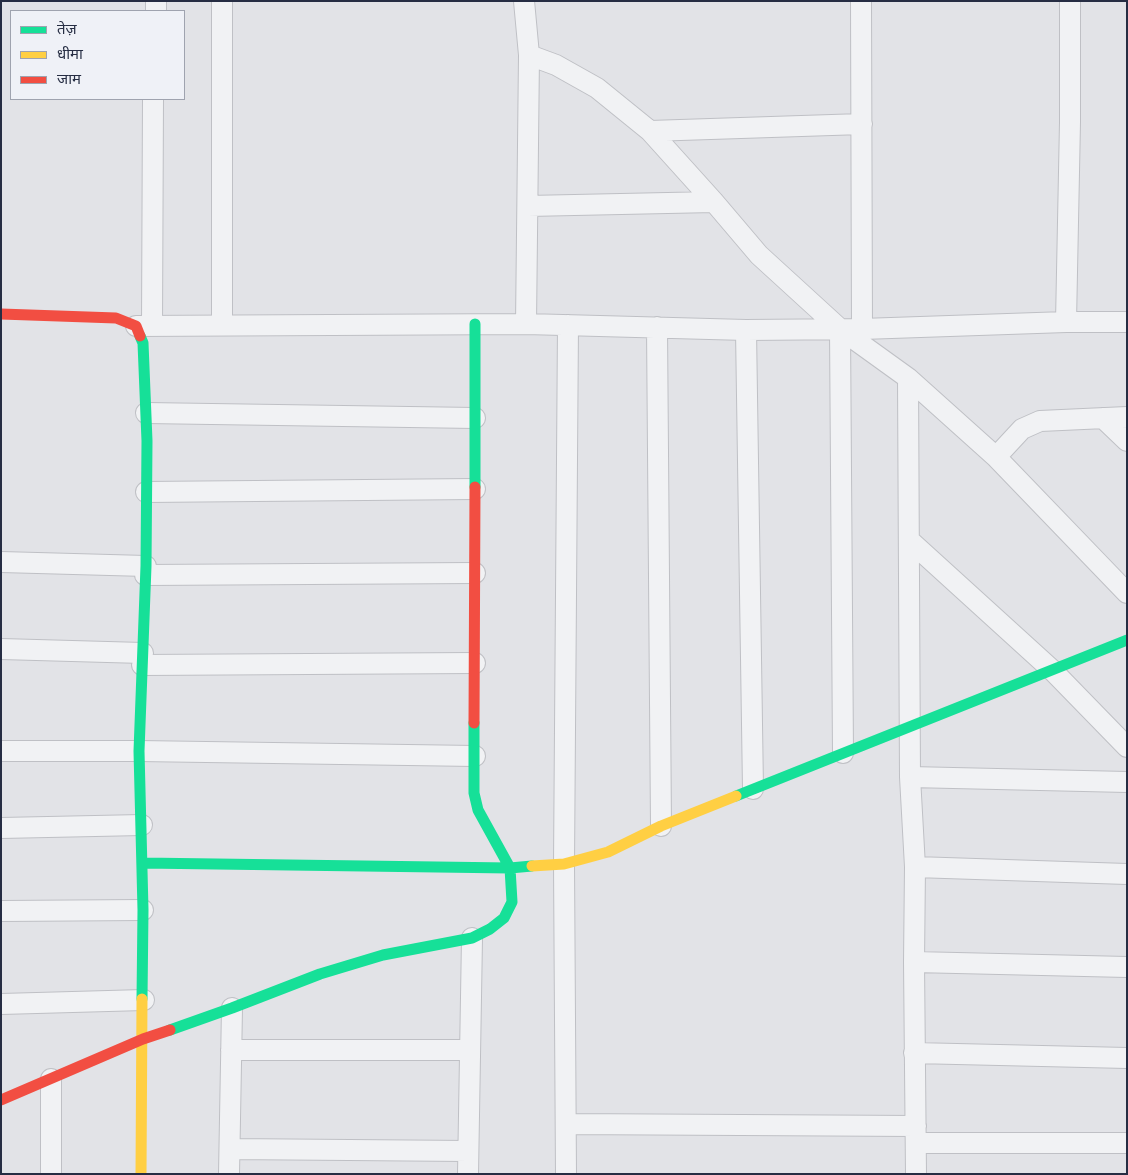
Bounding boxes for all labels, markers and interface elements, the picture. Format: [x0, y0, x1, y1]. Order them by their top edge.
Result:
legend [10, 10, 185, 100]
text: तेज़ [57, 19, 77, 37]
text: धीमा [57, 44, 83, 62]
text: जाम [57, 69, 81, 87]

